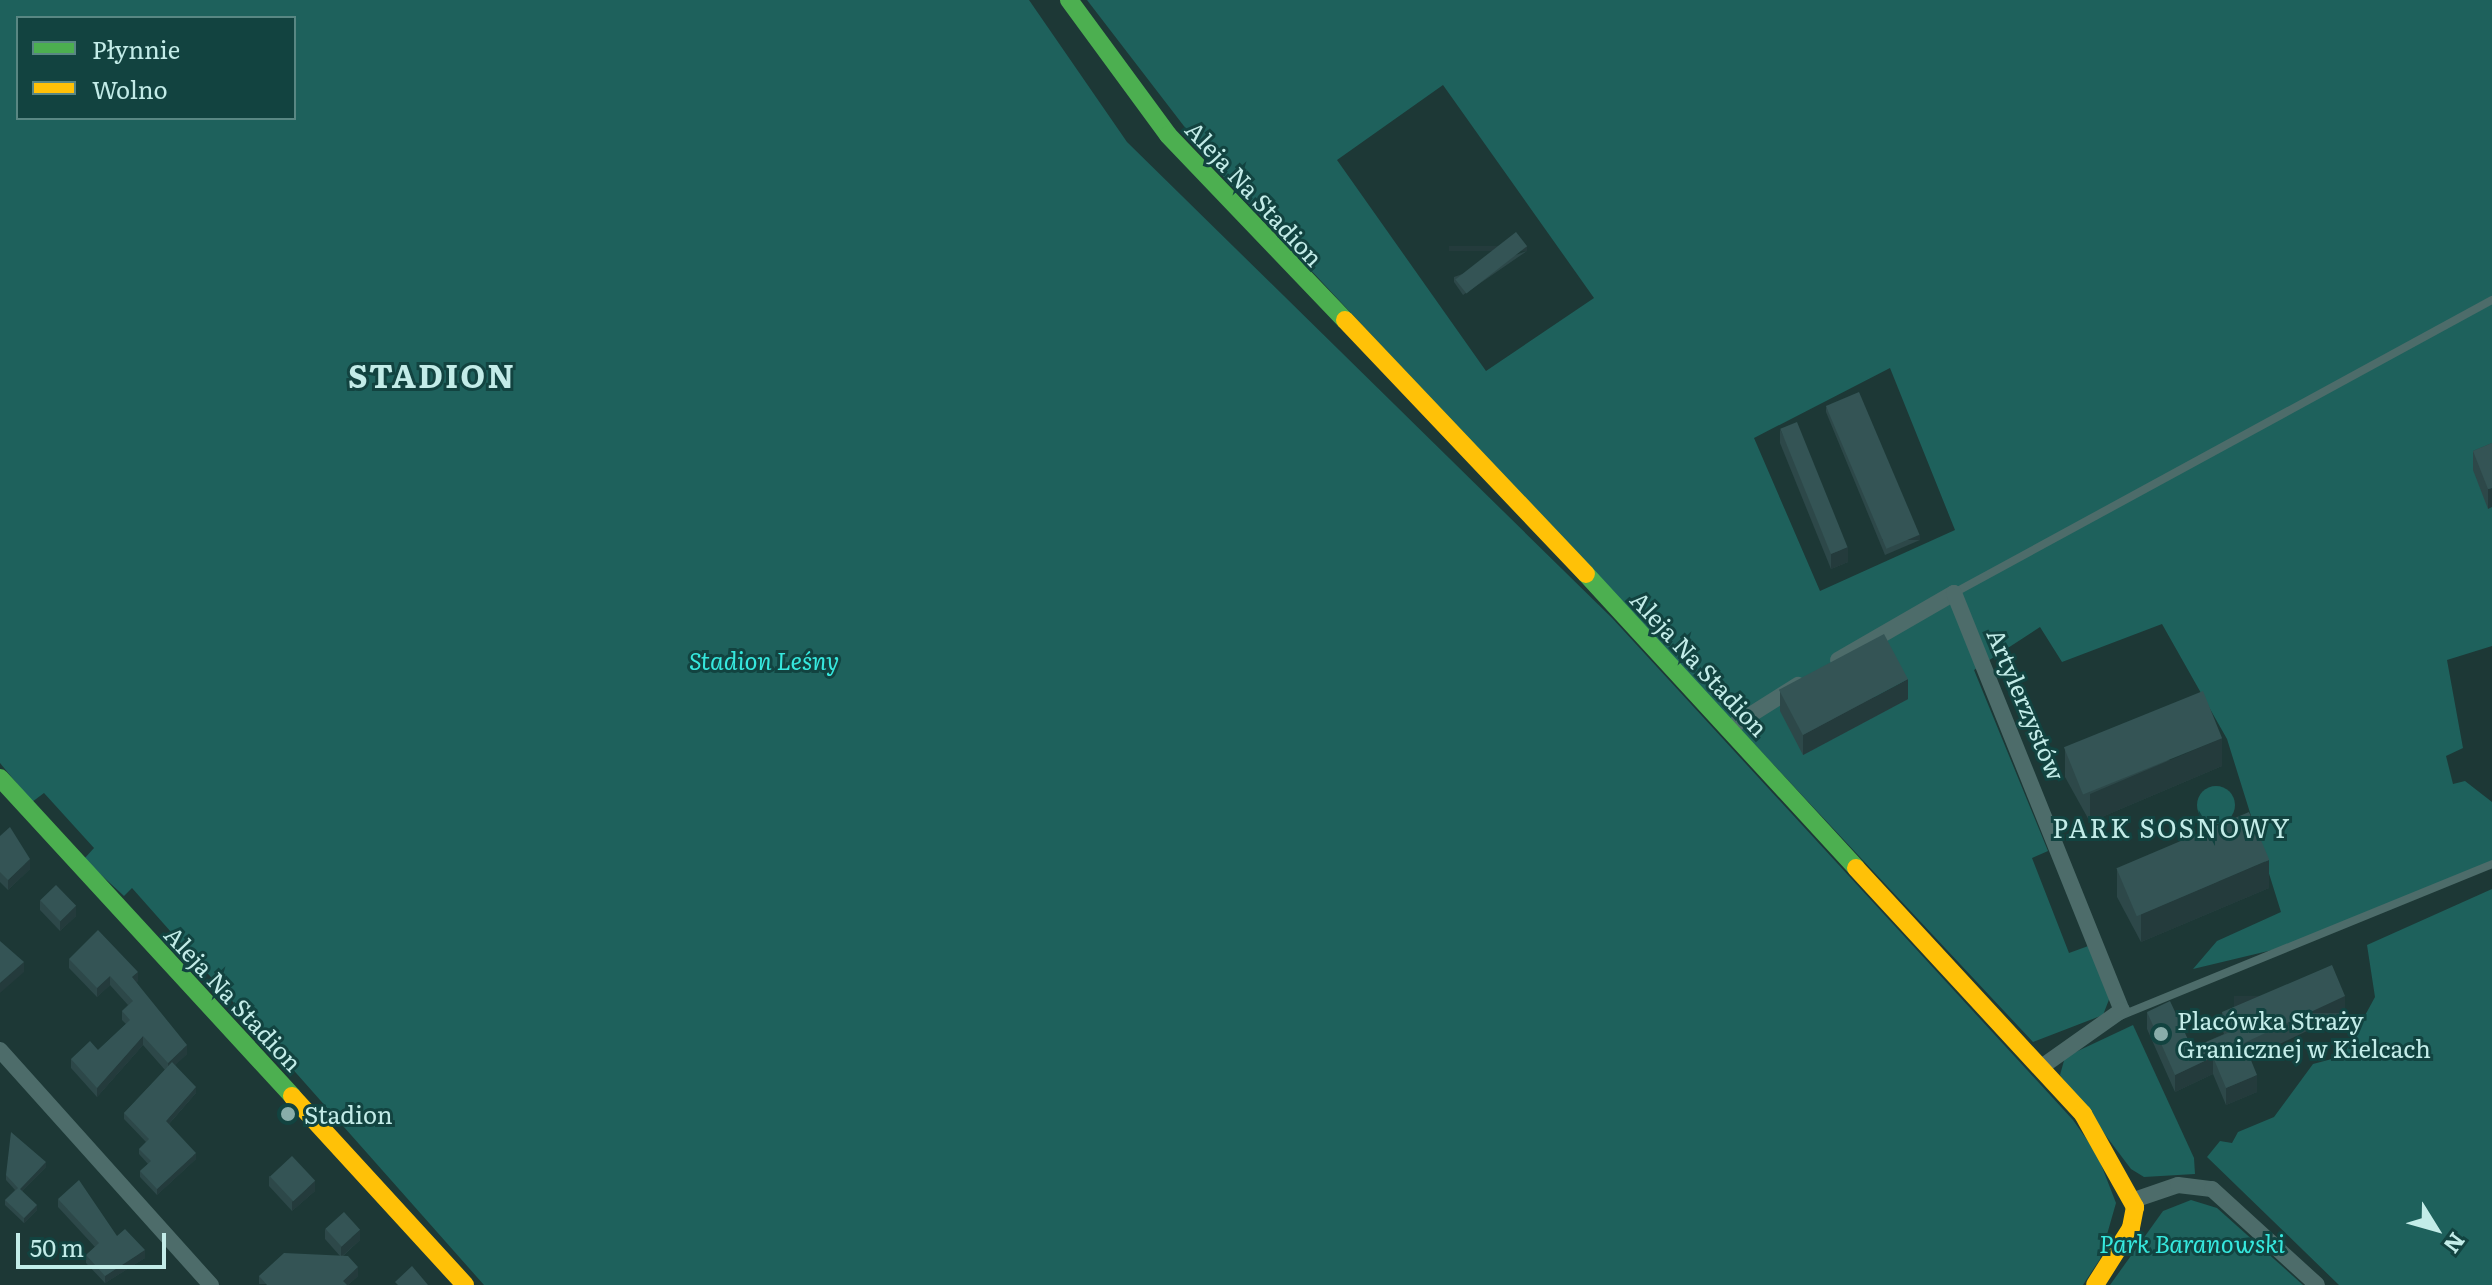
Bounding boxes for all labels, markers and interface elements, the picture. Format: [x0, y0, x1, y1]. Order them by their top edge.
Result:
legend [16, 16, 296, 120]
text: Płynnie [92, 31, 180, 66]
text: Wolno [92, 71, 167, 106]
street label: Aleja Na Stadion [1180, 114, 1330, 272]
district label: STADION [348, 355, 516, 393]
street label: Aleja Na Stadion [1625, 584, 1775, 742]
street label: Artylerzystów [1982, 624, 2072, 784]
park label: Stadion Leśny [689, 646, 839, 674]
district label: PARK SOSNOWY [2052, 811, 2292, 843]
street label: Aleja Na Stadion [159, 919, 309, 1077]
place label: Placówka Straży Granicznej w Kielcach [2177, 1006, 2431, 1062]
marker: Placówka Straży Granicznej w Kielcach [2152, 1025, 2170, 1043]
place label: Stadion [304, 1100, 393, 1128]
marker: Stadion [279, 1105, 297, 1123]
north arrow [2396, 1189, 2476, 1269]
scale bar [20, 1217, 170, 1267]
text: N [2437, 1226, 2474, 1261]
text: 50 m [30, 1229, 84, 1264]
park label: Park Baranowski [2099, 1229, 2285, 1257]

